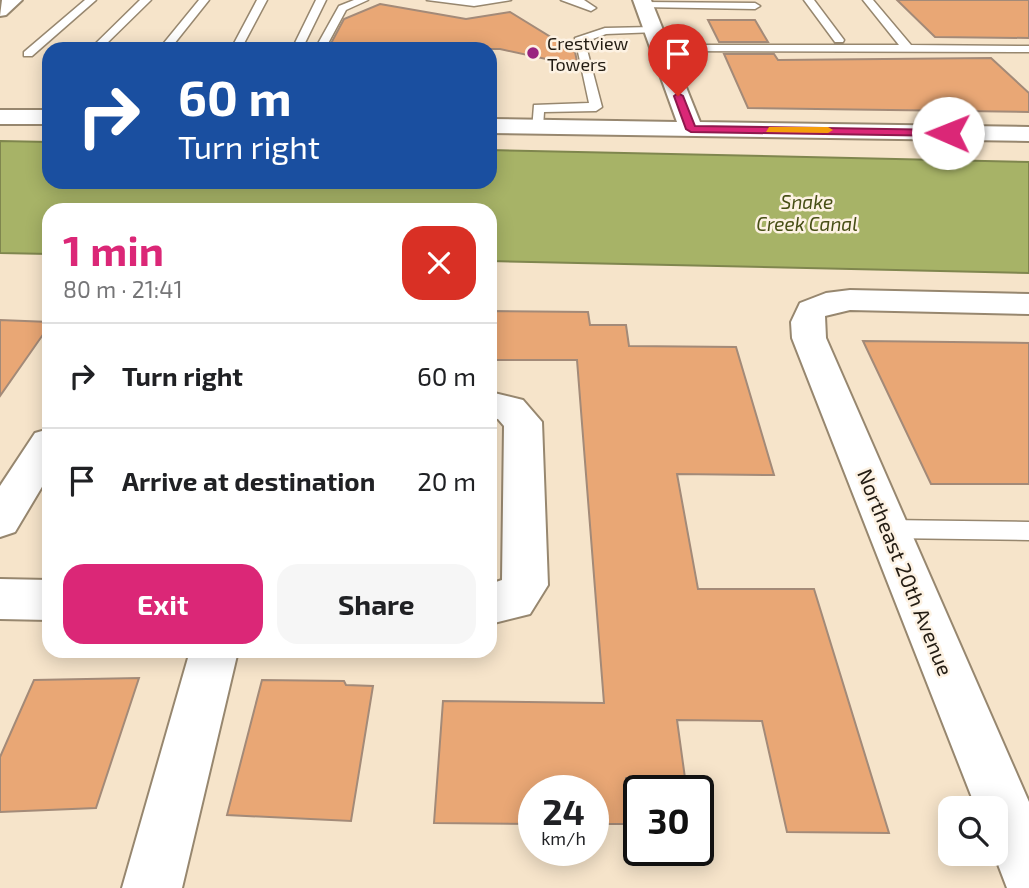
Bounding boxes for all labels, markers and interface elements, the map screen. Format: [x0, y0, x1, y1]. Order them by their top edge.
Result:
pin [648, 24, 708, 96]
place label: Crestview Towers [547, 32, 629, 75]
icon: arrive [659, 35, 697, 73]
marker: Crestview Towers [525, 45, 541, 61]
text: 60 m [178, 67, 292, 126]
icon: right [63, 70, 154, 161]
position arrow [911, 96, 985, 170]
text: Turn right [178, 127, 320, 165]
water label: Snake Creek Canal [756, 190, 858, 235]
text: 1 min [63, 224, 164, 274]
button: close [402, 226, 476, 300]
text: 80 m · 21:41 [63, 275, 183, 303]
icon: right [63, 357, 101, 395]
text: Turn right [122, 360, 243, 391]
text: 60 m [417, 360, 476, 391]
icon: arrive [63, 462, 101, 500]
text: Arrive at destination [122, 465, 375, 496]
text: 20 m [417, 465, 476, 496]
street label: Northeast 20th Avenue [853, 465, 959, 679]
button: Exit [63, 564, 263, 644]
button: Share [277, 564, 476, 644]
speed limit sign: 30 [623, 775, 714, 866]
text: 24 [542, 790, 585, 832]
map controls [938, 796, 1008, 866]
button: search [938, 796, 1008, 866]
text: km/h [541, 827, 586, 849]

